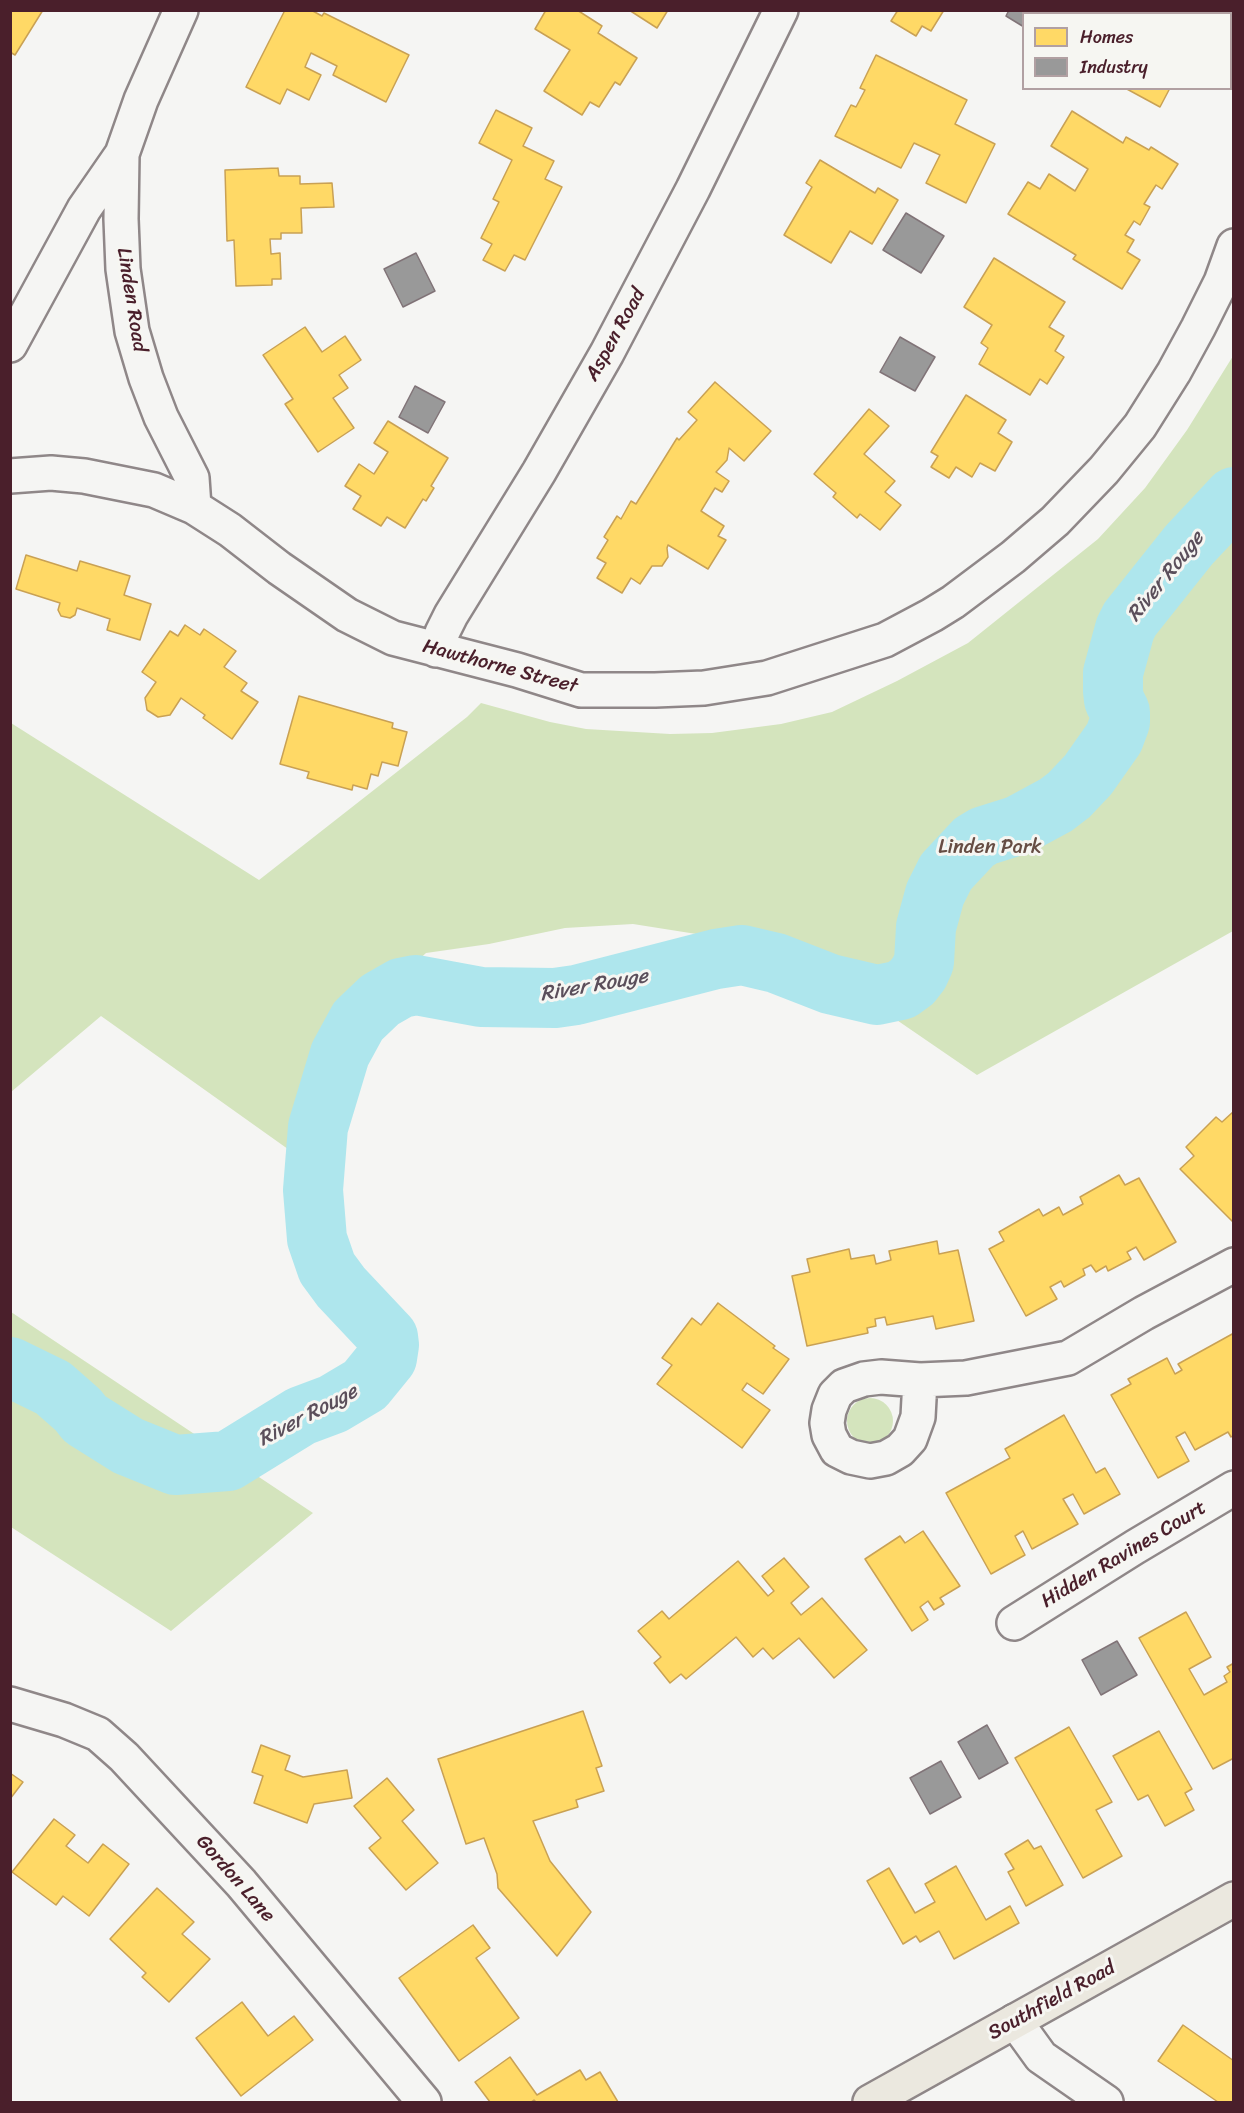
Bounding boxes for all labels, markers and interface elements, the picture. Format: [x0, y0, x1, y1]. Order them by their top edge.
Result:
legend [1022, 12, 1232, 90]
text: Homes [1080, 21, 1133, 53]
text: Industry [1080, 51, 1148, 83]
street label: Linden Road [111, 246, 151, 354]
street label: Aspen Road [581, 285, 651, 385]
water label: River Rouge [1122, 527, 1210, 627]
street label: Hawthorne Street [420, 635, 580, 699]
park label: Linden Park [938, 836, 1042, 860]
water label: River Rouge [538, 964, 650, 1008]
water label: River Rouge [254, 1379, 362, 1453]
street label: Hidden Ravines Court [1037, 1496, 1211, 1614]
street label: Gordon Lane [191, 1830, 279, 1928]
street label: Southfield Road [984, 1956, 1120, 2046]

